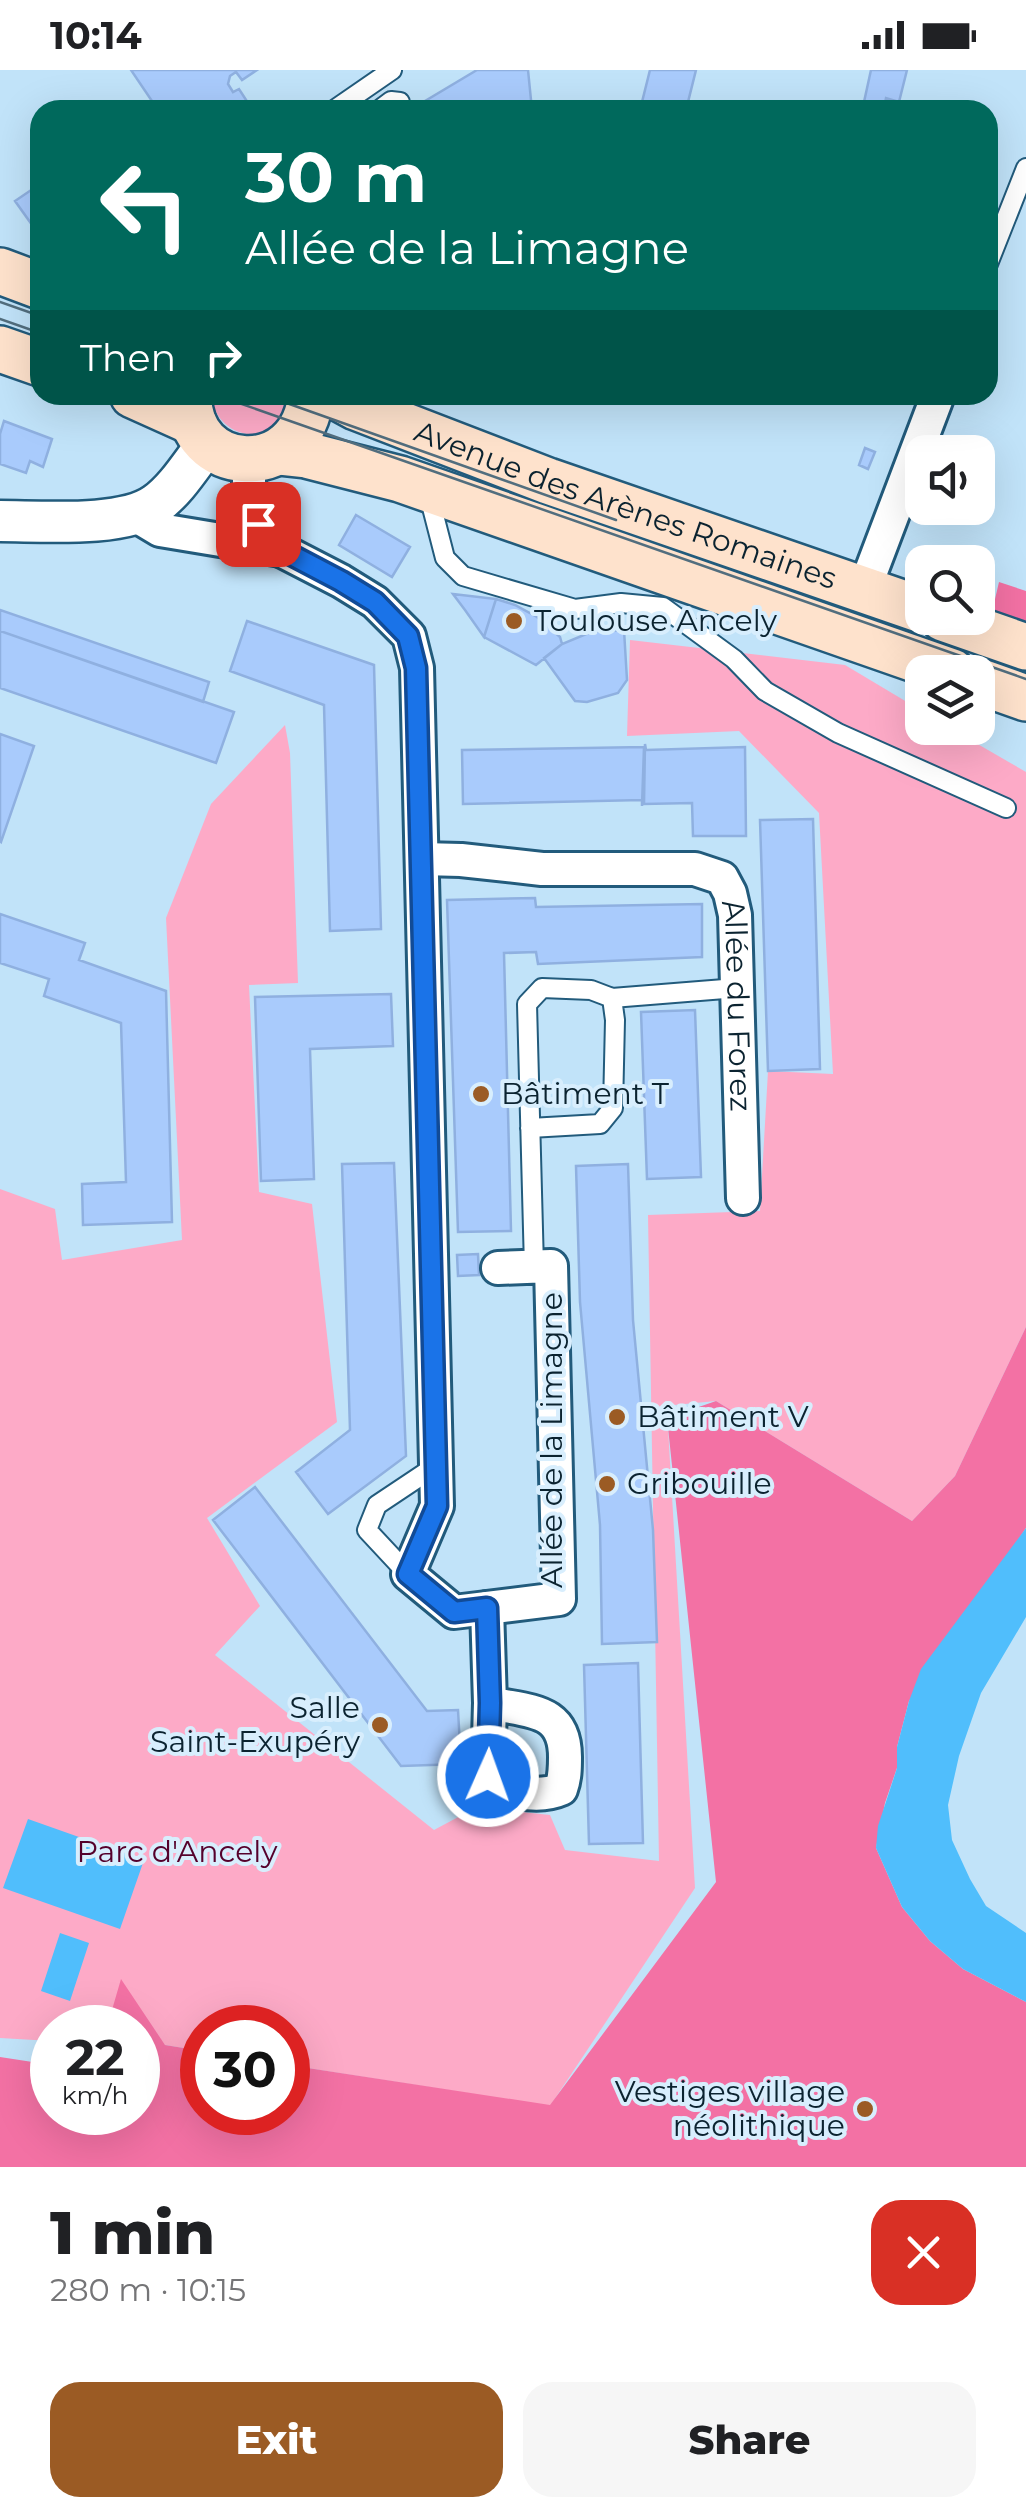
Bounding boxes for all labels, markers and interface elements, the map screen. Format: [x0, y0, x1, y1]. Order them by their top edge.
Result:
text: 10:14 [50, 12, 142, 59]
text: 30 m [245, 134, 427, 220]
icon: left [80, 140, 210, 270]
text: Allée de la Limagne [245, 220, 689, 275]
icon: right [196, 330, 251, 385]
text: Then [80, 334, 176, 381]
street label: Avenue des Arènes Romaines [409, 412, 842, 597]
map controls [905, 435, 995, 745]
button: sound [905, 435, 995, 525]
pin [216, 482, 301, 567]
icon: arrive [231, 497, 286, 552]
button: search [905, 545, 995, 635]
place label: Toulouse Ancely [534, 602, 778, 639]
marker: Toulouse Ancely [503, 610, 525, 632]
button: layers [905, 655, 995, 745]
street label: Allée du Forez [714, 895, 760, 1112]
place label: Bâtiment T [501, 1075, 670, 1112]
marker: Bâtiment T [470, 1083, 492, 1105]
street label: Allée de la Limagne [533, 1292, 570, 1588]
place label: Bâtiment V [637, 1398, 809, 1435]
marker: Bâtiment V [606, 1406, 628, 1428]
place label: Gribouille [627, 1465, 772, 1502]
marker: Gribouille [596, 1473, 618, 1495]
place label: Salle Saint-Exupéry [150, 1689, 361, 1760]
marker: Salle Saint-Exupéry [369, 1714, 391, 1736]
position arrow [436, 1724, 540, 1828]
park label: Parc d'Ancely [76, 1833, 278, 1870]
speed limit sign: 30 [180, 2005, 310, 2135]
text: 22 [66, 2027, 125, 2088]
place label: Vestiges village néolithique [615, 2073, 845, 2144]
text: km/h [62, 2080, 128, 2110]
marker: Vestiges village néolithique [854, 2098, 876, 2120]
text: 1 min [50, 2196, 215, 2269]
button: close [871, 2200, 976, 2305]
text: 280 m · 10:15 [50, 2270, 246, 2309]
button: Exit [50, 2382, 503, 2497]
button: Share [523, 2382, 976, 2497]

